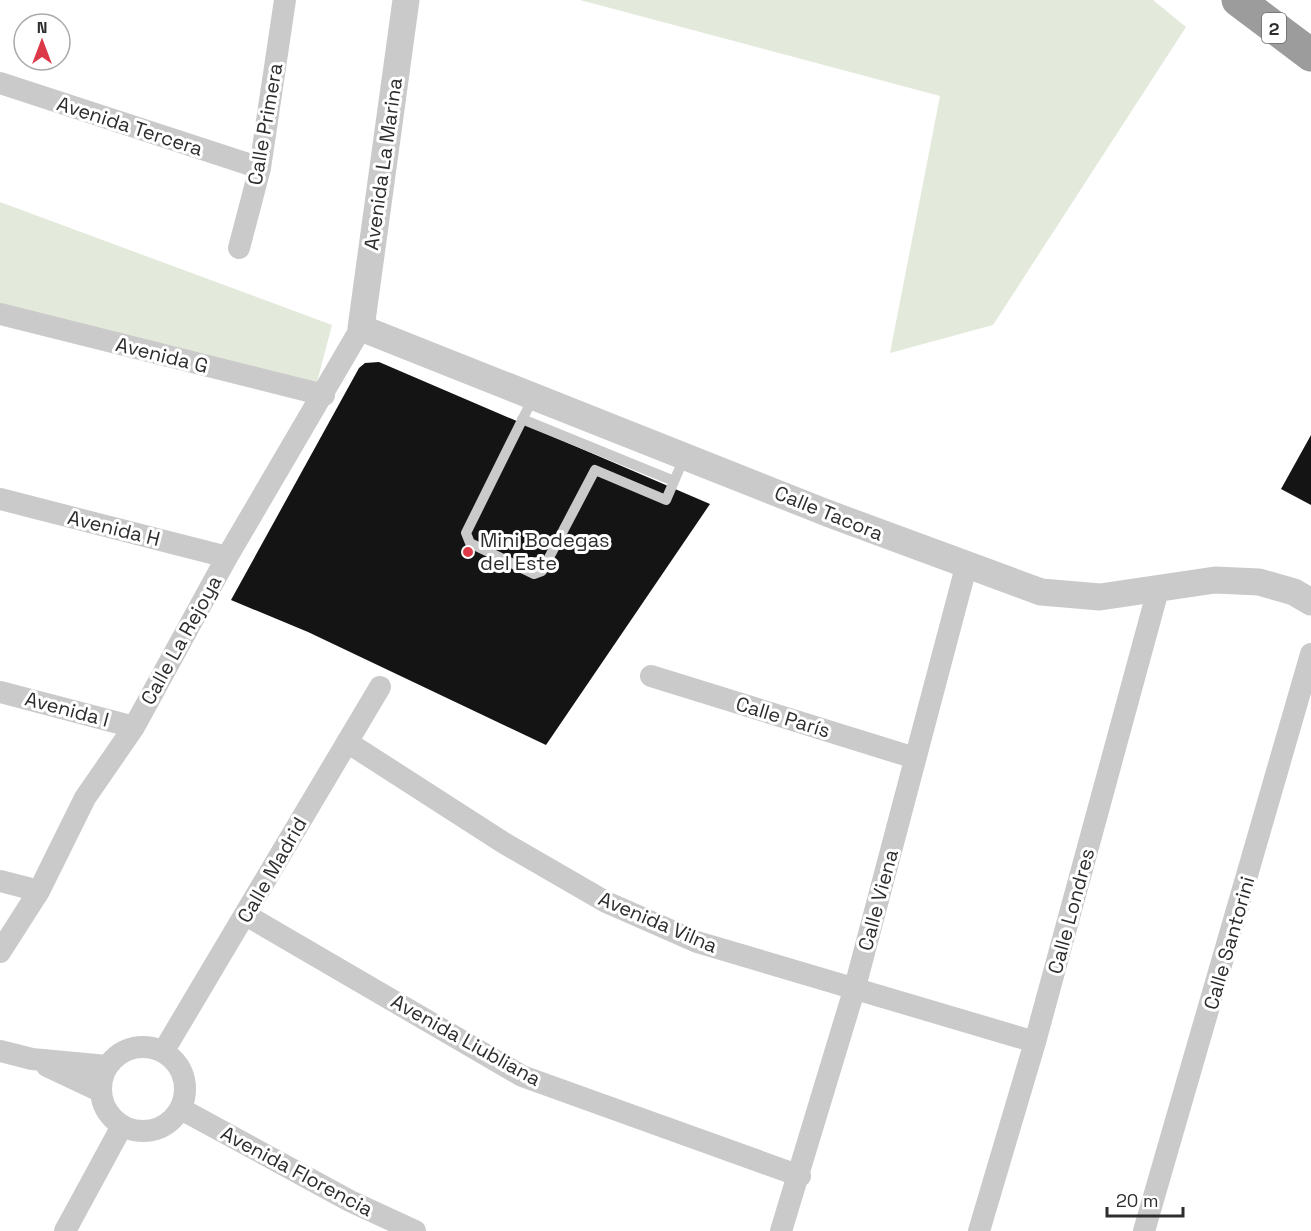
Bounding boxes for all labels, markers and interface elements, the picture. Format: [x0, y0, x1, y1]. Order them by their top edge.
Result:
north arrow [12, 12, 72, 72]
road number: 2 [1262, 13, 1286, 43]
text: N [37, 17, 47, 38]
street label: Calle Primera [241, 61, 289, 187]
street label: Avenida La Marina [358, 76, 408, 252]
street label: Avenida Tercera [54, 90, 206, 162]
street label: Avenida G [113, 331, 211, 379]
street label: Calle Tacora [771, 479, 887, 547]
street label: Avenida H [65, 504, 163, 552]
place label: Mini Bodegas del Este [480, 527, 610, 576]
marker: Mini Bodegas del Este [461, 545, 475, 559]
street label: Calle La Rejoya [135, 571, 227, 709]
street label: Avenida I [22, 685, 112, 733]
street label: Calle París [733, 690, 833, 744]
street label: Calle Madrid [231, 812, 313, 928]
street label: Calle Londres [1042, 845, 1100, 977]
street label: Calle Viena [852, 847, 904, 953]
street label: Calle Santorini [1198, 873, 1260, 1013]
street label: Avenida Vilna [595, 885, 721, 959]
street label: Avenida Liubliana [387, 988, 545, 1092]
street label: Avenida Florencia [216, 1120, 378, 1222]
scale bar [1107, 1180, 1184, 1218]
text: 20 m [1116, 1189, 1159, 1212]

